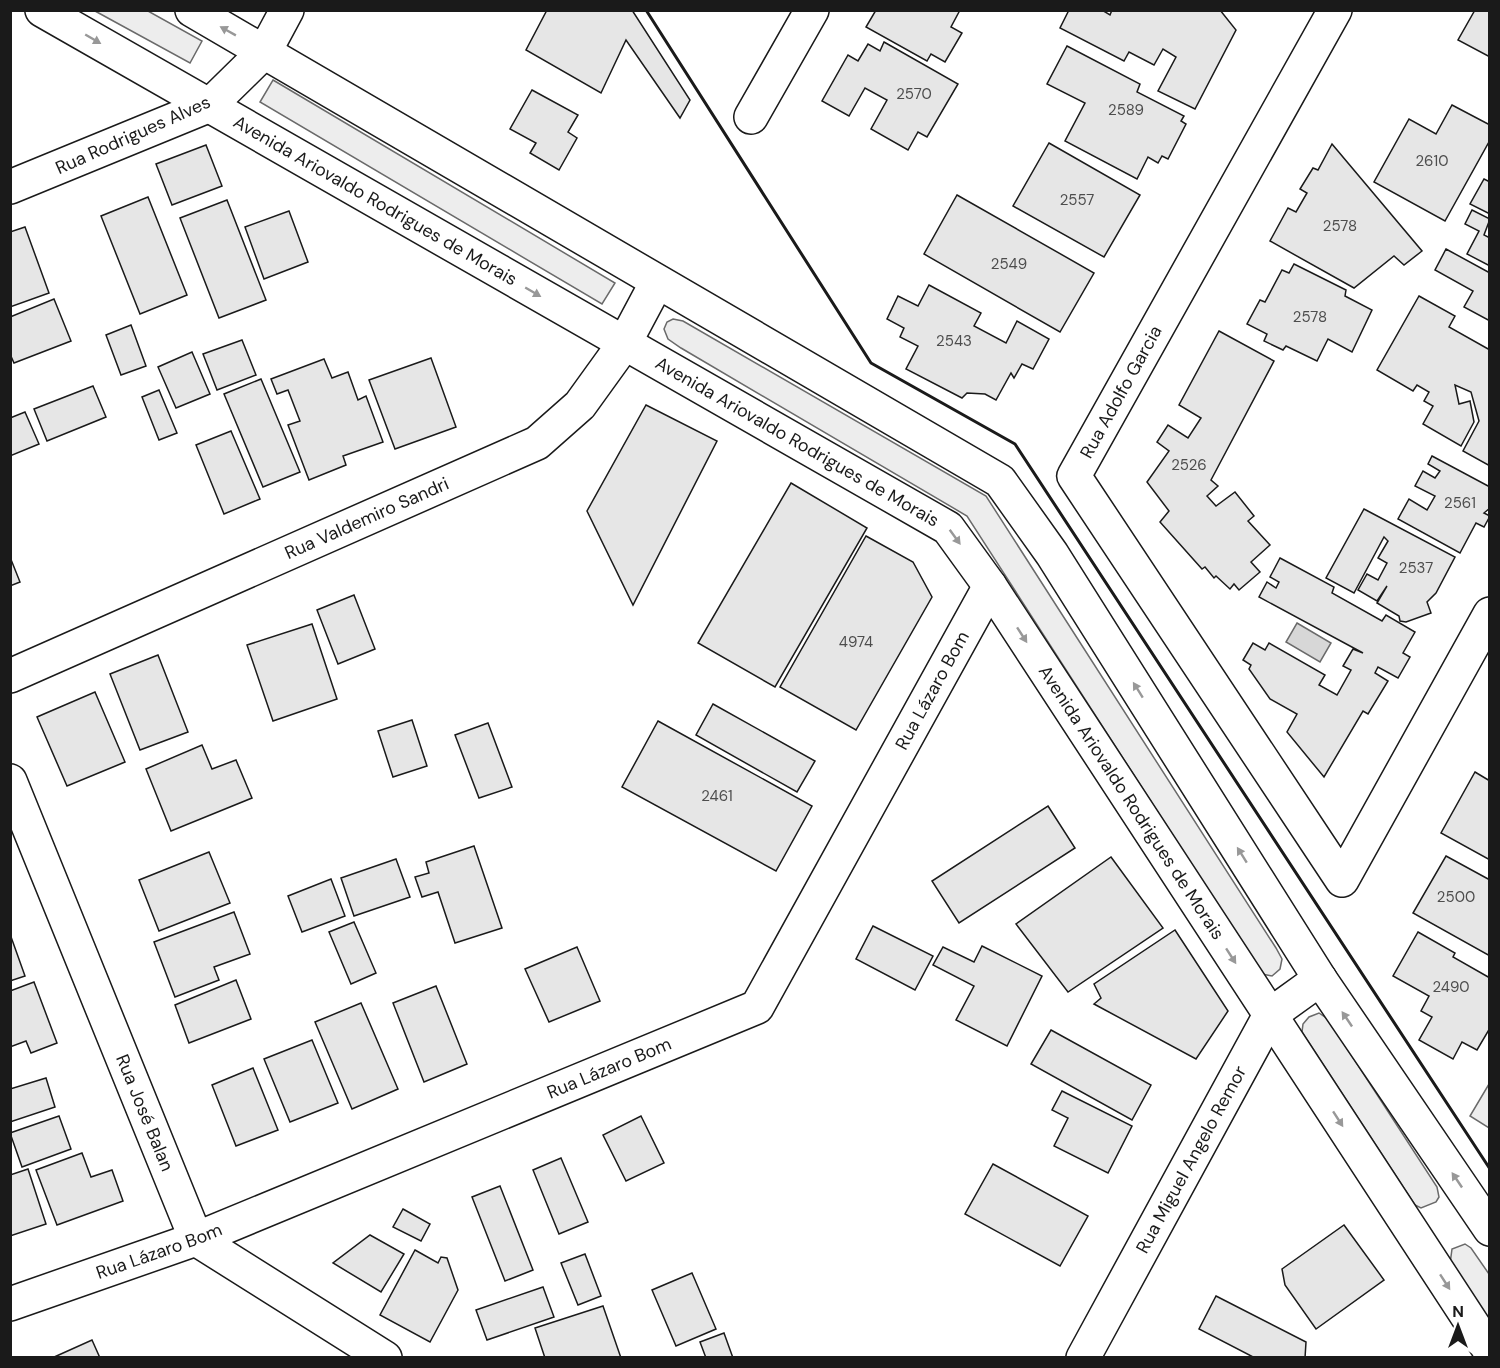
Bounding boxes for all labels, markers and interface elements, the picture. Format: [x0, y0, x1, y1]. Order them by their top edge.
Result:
one-way arrow [220, 26, 237, 36]
one-way arrow [85, 34, 101, 45]
house number: 2570 [896, 84, 932, 104]
street label: Rua Rodrigues Alves [52, 90, 214, 180]
house number: 2589 [1108, 100, 1144, 120]
street label: Avenida Ariovaldo Rodrigues de Morais [229, 110, 522, 291]
house number: 2610 [1415, 151, 1449, 171]
house number: 2557 [1060, 190, 1094, 210]
house number: 2578 [1323, 216, 1357, 236]
house number: 2549 [991, 254, 1027, 274]
one-way arrow [525, 287, 542, 297]
house number: 2578 [1293, 307, 1327, 327]
street label: Rua Adolfo Garcia [1075, 321, 1167, 463]
house number: 2543 [936, 331, 972, 351]
street label: Avenida Ariovaldo Rodrigues de Morais [651, 351, 944, 532]
house number: 2526 [1171, 455, 1207, 475]
street label: Rua Valdemiro Sandri [281, 472, 453, 565]
house number: 2561 [1444, 493, 1476, 513]
one-way arrow [949, 529, 961, 545]
house number: 2537 [1399, 558, 1433, 578]
one-way arrow [1016, 626, 1027, 643]
street label: Rua Lázaro Bom [890, 627, 975, 754]
house number: 4974 [839, 632, 873, 652]
street label: Avenida Ariovaldo Rodrigues de Morais [1033, 661, 1230, 944]
one-way arrow [1132, 682, 1143, 698]
house number: 2461 [701, 786, 733, 806]
one-way arrow [1236, 847, 1247, 863]
house number: 2500 [1437, 887, 1475, 907]
one-way arrow [1226, 948, 1237, 964]
house number: 2490 [1432, 977, 1470, 997]
one-way arrow [1342, 1011, 1353, 1027]
street label: Rua Lázaro Bom [543, 1032, 675, 1105]
street label: Rua José Balan [110, 1051, 179, 1175]
street label: Rua Miguel Angelo Remor [1130, 1061, 1252, 1258]
one-way arrow [1332, 1111, 1344, 1127]
one-way arrow [1451, 1173, 1463, 1189]
street label: Rua Lázaro Bom [93, 1218, 226, 1285]
one-way arrow [1439, 1274, 1451, 1290]
north arrow [1428, 1296, 1488, 1356]
text: N [1452, 1301, 1464, 1322]

